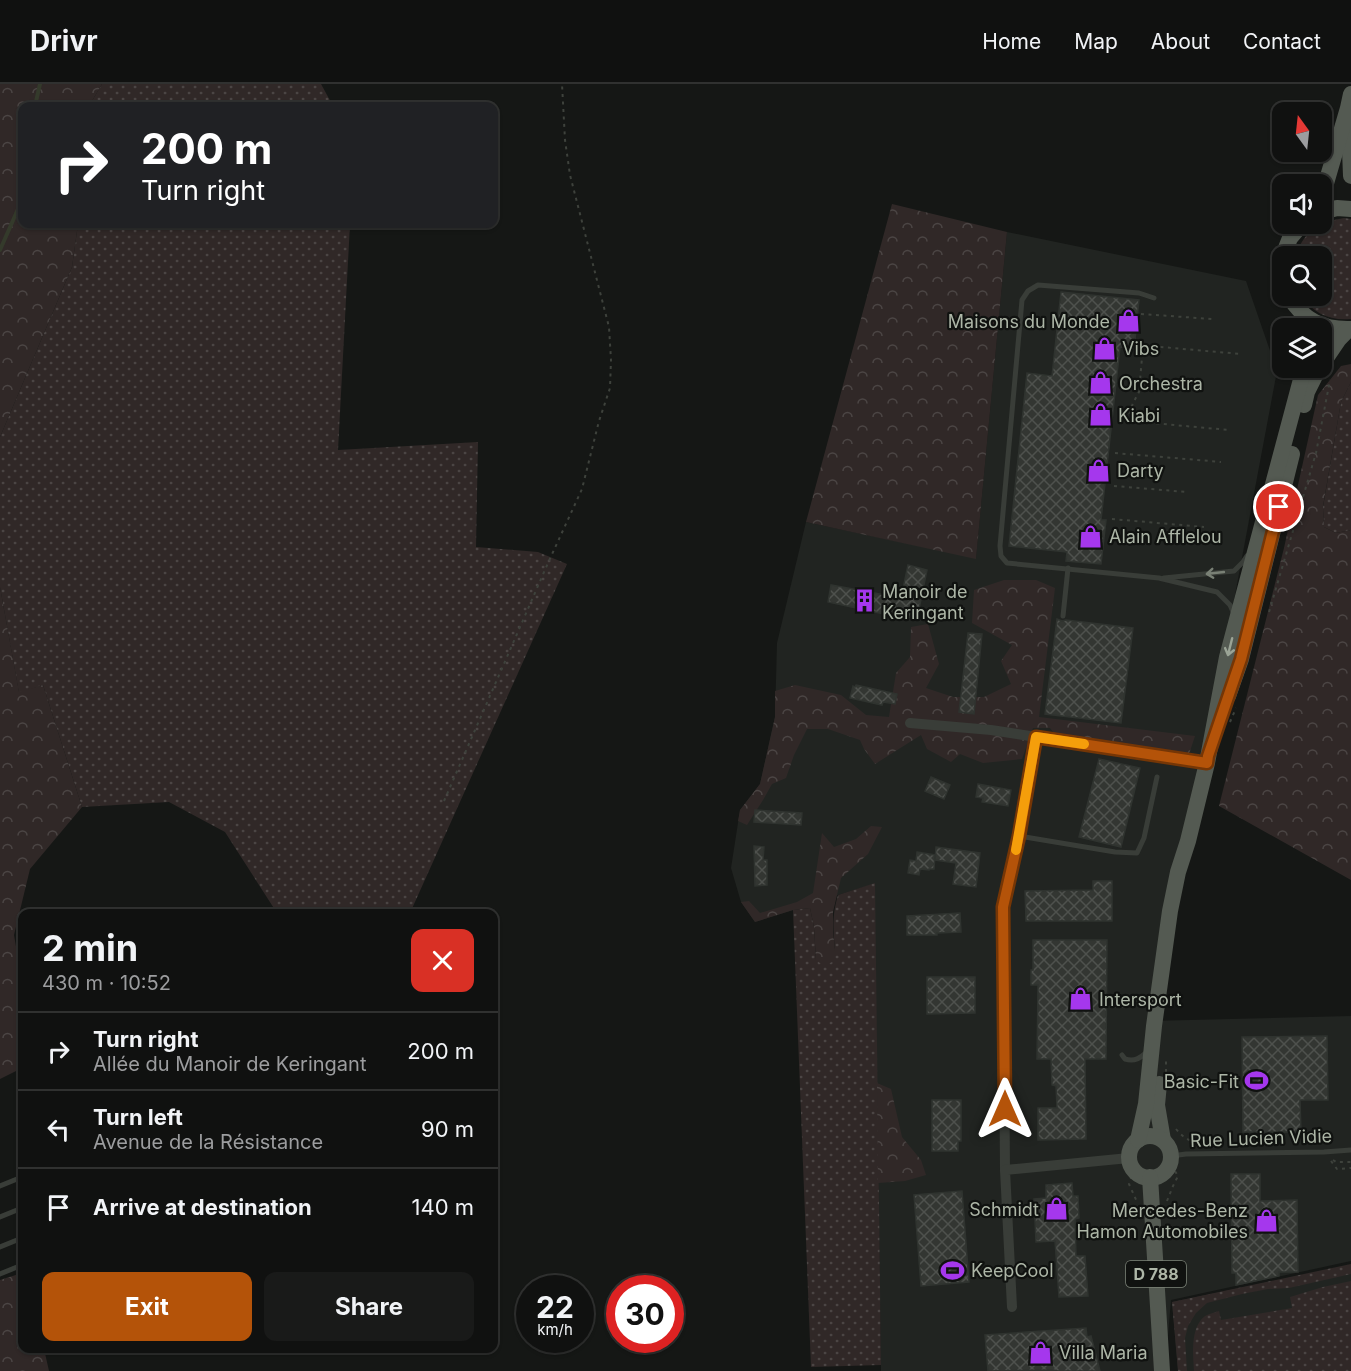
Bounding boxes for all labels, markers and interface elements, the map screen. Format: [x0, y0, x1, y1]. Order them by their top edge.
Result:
text: Drivr [30, 24, 98, 58]
text: Home [982, 29, 1041, 54]
text: Map [1074, 29, 1118, 54]
text: About [1151, 29, 1210, 54]
text: Contact [1243, 29, 1321, 54]
north arrow [1272, 102, 1332, 162]
map controls [1272, 102, 1332, 378]
text: 200 m [141, 123, 272, 174]
icon: right [42, 126, 120, 204]
text: Turn right [141, 174, 265, 207]
button: sound [1272, 174, 1332, 234]
button: search [1272, 246, 1332, 306]
shop icon: Maisons du Monde [1115, 308, 1141, 334]
place label: Maisons du Monde [948, 311, 1110, 332]
button: layers [1272, 318, 1332, 378]
shop icon: Vibs [1091, 335, 1117, 361]
place label: Vibs [1122, 338, 1159, 359]
shop icon: Orchestra [1088, 370, 1114, 396]
place label: Orchestra [1119, 373, 1203, 394]
shop icon: Kiabi [1087, 402, 1113, 428]
place label: Kiabi [1118, 405, 1160, 426]
shop icon: Darty [1086, 457, 1112, 483]
place label: Darty [1117, 460, 1164, 481]
pin [1253, 481, 1304, 532]
icon: arrive [1262, 490, 1295, 523]
shop icon: Alain Afflelou [1078, 523, 1104, 549]
place label: Alain Afflelou [1109, 526, 1222, 547]
one-way arrow [1205, 567, 1225, 578]
place label: Manoir de Keringant [882, 581, 968, 623]
building icon: Manoir de Keringant [851, 588, 877, 614]
one-way arrow [1224, 638, 1235, 657]
text: 2 min [42, 926, 138, 970]
button: close [411, 929, 474, 992]
text: 430 m · 10:52 [42, 971, 171, 995]
shop icon: Intersport [1068, 986, 1094, 1012]
place label: Intersport [1099, 989, 1182, 1010]
text: Turn right [93, 1026, 199, 1052]
icon: right [42, 1035, 75, 1068]
text: 200 m [407, 1038, 474, 1064]
text: Allée du Manoir de Keringant [93, 1052, 366, 1076]
sports icon: Basic-Fit [1244, 1068, 1270, 1094]
place label: Basic-Fit [1164, 1071, 1239, 1092]
position arrow [973, 1077, 1037, 1141]
text: Turn left [93, 1104, 183, 1130]
icon: left [42, 1113, 75, 1146]
text: 90 m [421, 1116, 474, 1142]
street label: Rue Lucien Vidie [1190, 1125, 1332, 1151]
text: Avenue de la Résistance [93, 1130, 323, 1154]
icon: arrive [42, 1191, 75, 1224]
text: Arrive at destination [93, 1194, 312, 1220]
text: 140 m [412, 1194, 474, 1220]
shop icon: Schmidt [1044, 1196, 1070, 1222]
place label: Schmidt [969, 1199, 1039, 1220]
place label: Mercedes-Benz Hamon Automobiles [1076, 1200, 1248, 1242]
shop icon: Mercedes-Benz Hamon Automobiles [1253, 1207, 1279, 1233]
sports icon: KeepCool [940, 1257, 966, 1283]
place label: KeepCool [971, 1260, 1054, 1281]
road number: D 788 [1126, 1261, 1186, 1287]
button: Exit [42, 1272, 252, 1341]
button: Share [264, 1272, 474, 1341]
speed limit sign: 30 [606, 1275, 684, 1353]
text: 22 [536, 1289, 574, 1325]
text: km/h [537, 1320, 573, 1339]
shop icon: Villa Maria [1028, 1339, 1054, 1365]
place label: Villa Maria [1059, 1342, 1148, 1363]

